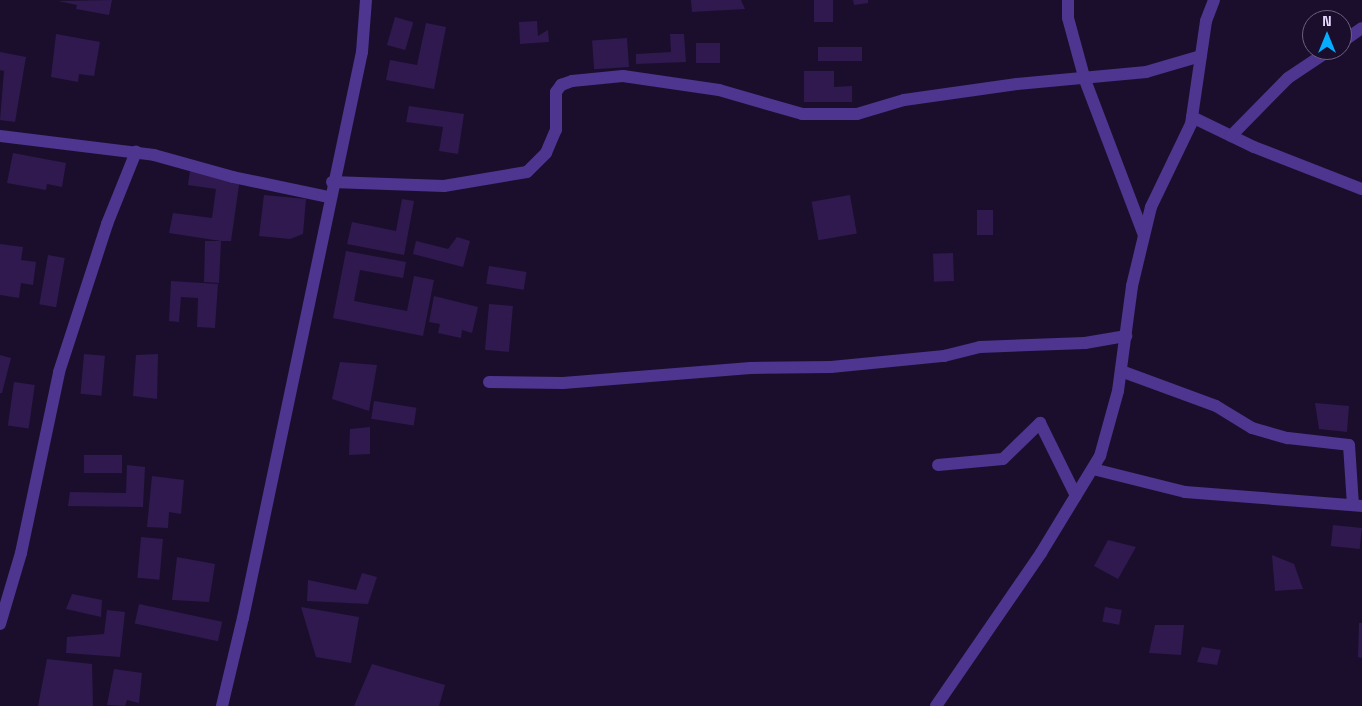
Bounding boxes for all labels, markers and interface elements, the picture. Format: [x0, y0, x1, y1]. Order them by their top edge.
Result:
north arrow [1302, 10, 1352, 60]
text: N [1322, 12, 1332, 30]

